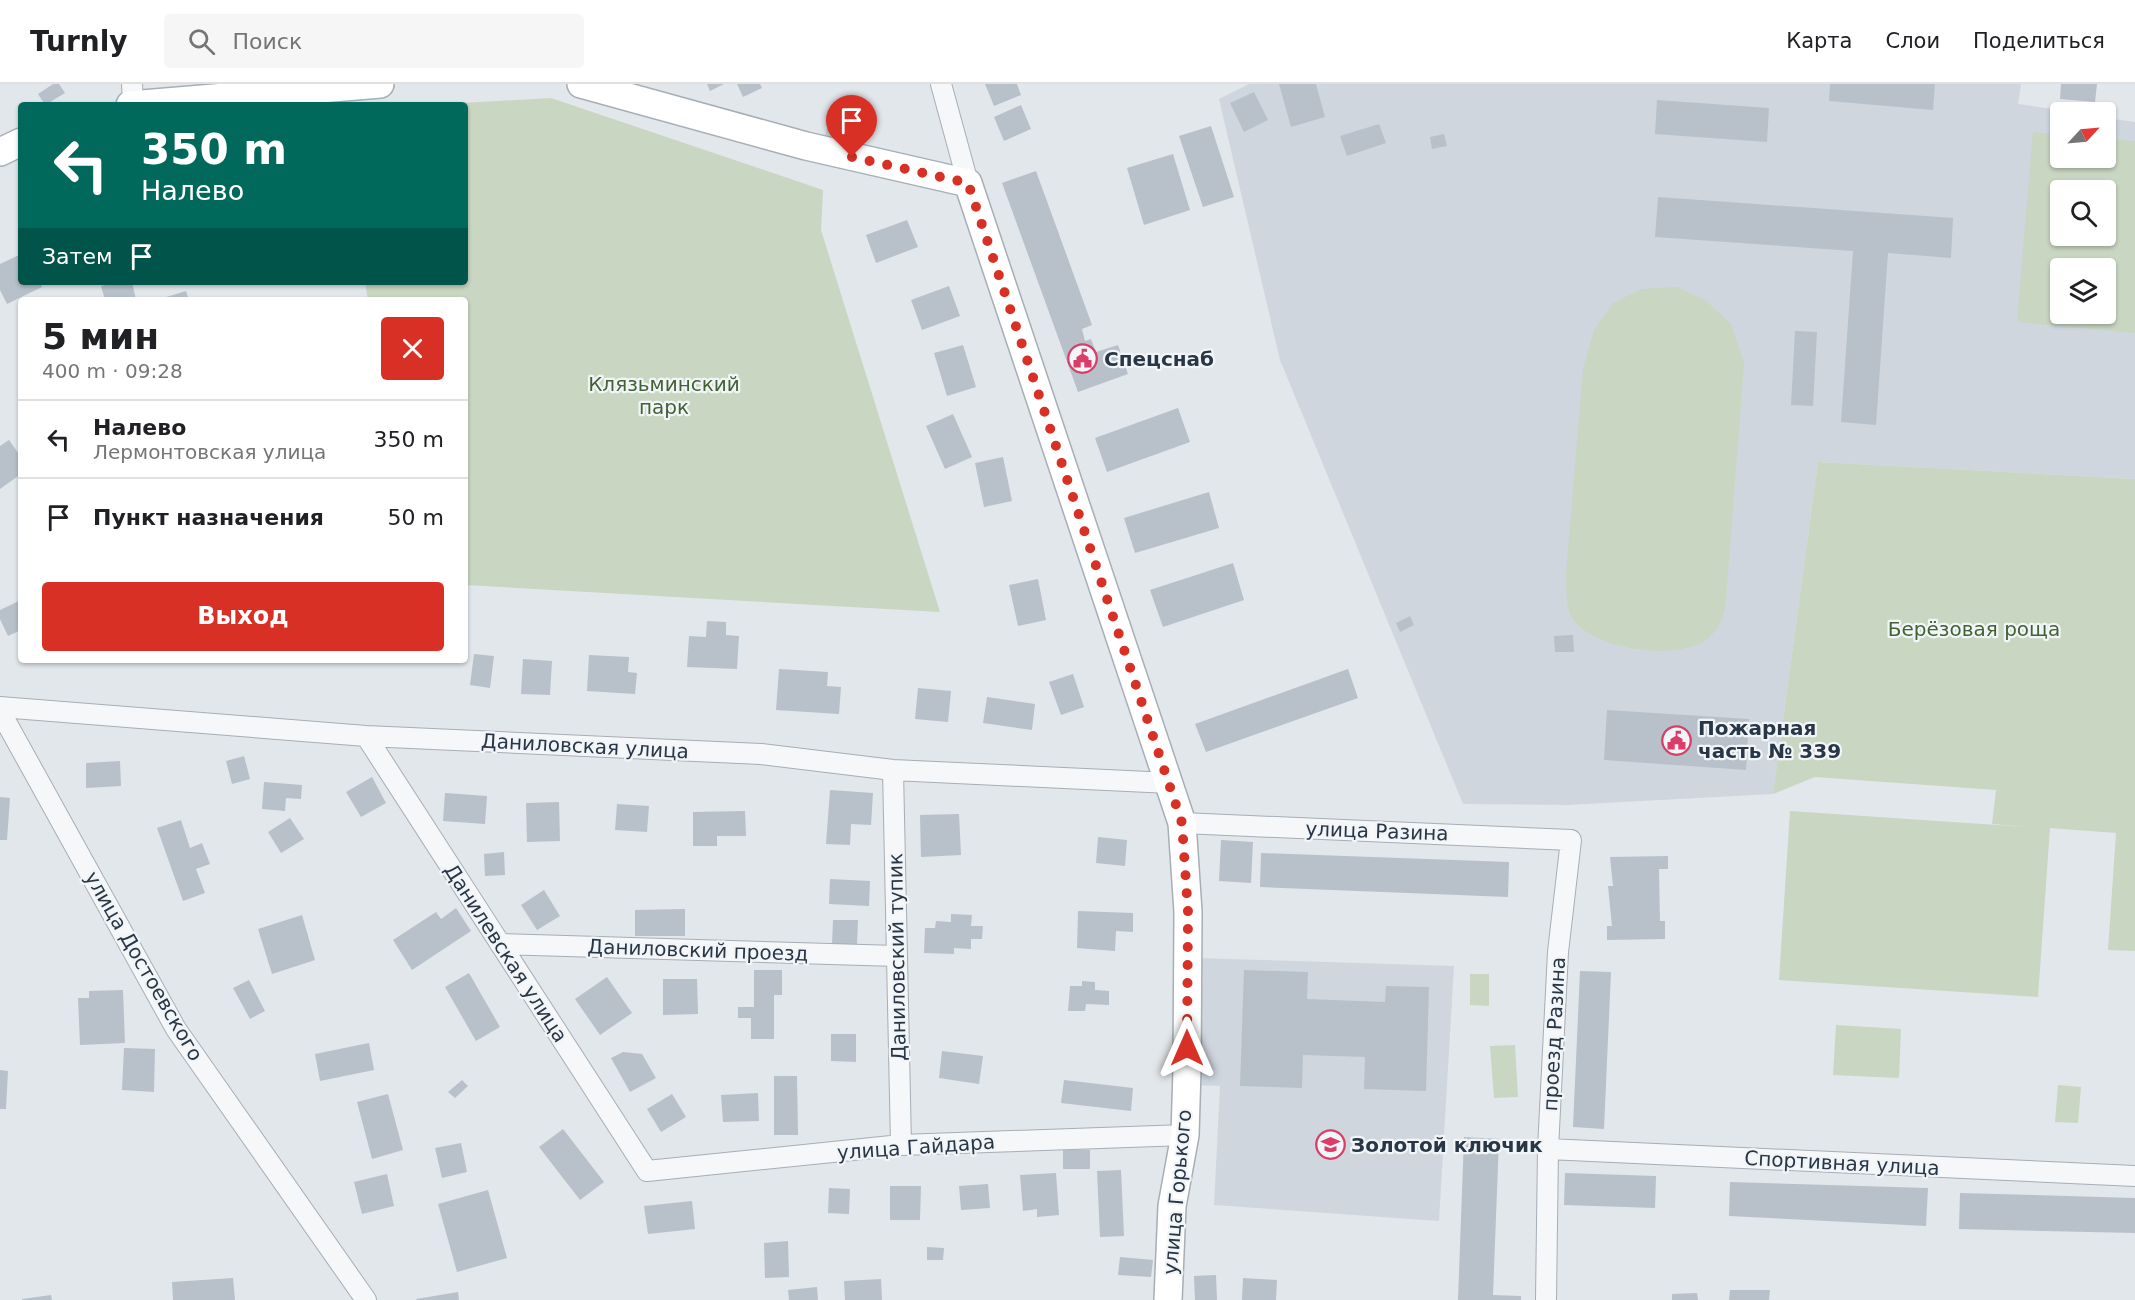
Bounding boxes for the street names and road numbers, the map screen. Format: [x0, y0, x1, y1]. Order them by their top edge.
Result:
street label: Даниловская улица [481, 729, 689, 763]
street label: улица Разина [1305, 817, 1449, 845]
street label: Даниловский тупик [883, 853, 911, 1061]
street label: Данилевская улица [439, 859, 573, 1047]
street label: улица Достоевского [80, 867, 208, 1065]
street label: Даниловский проезд [587, 934, 809, 966]
street label: проезд Разина [1538, 956, 1570, 1112]
street label: улица Горького [1158, 1108, 1196, 1276]
street label: улица Гайдара [836, 1130, 996, 1164]
street label: Спортивная улица [1744, 1146, 1940, 1180]

